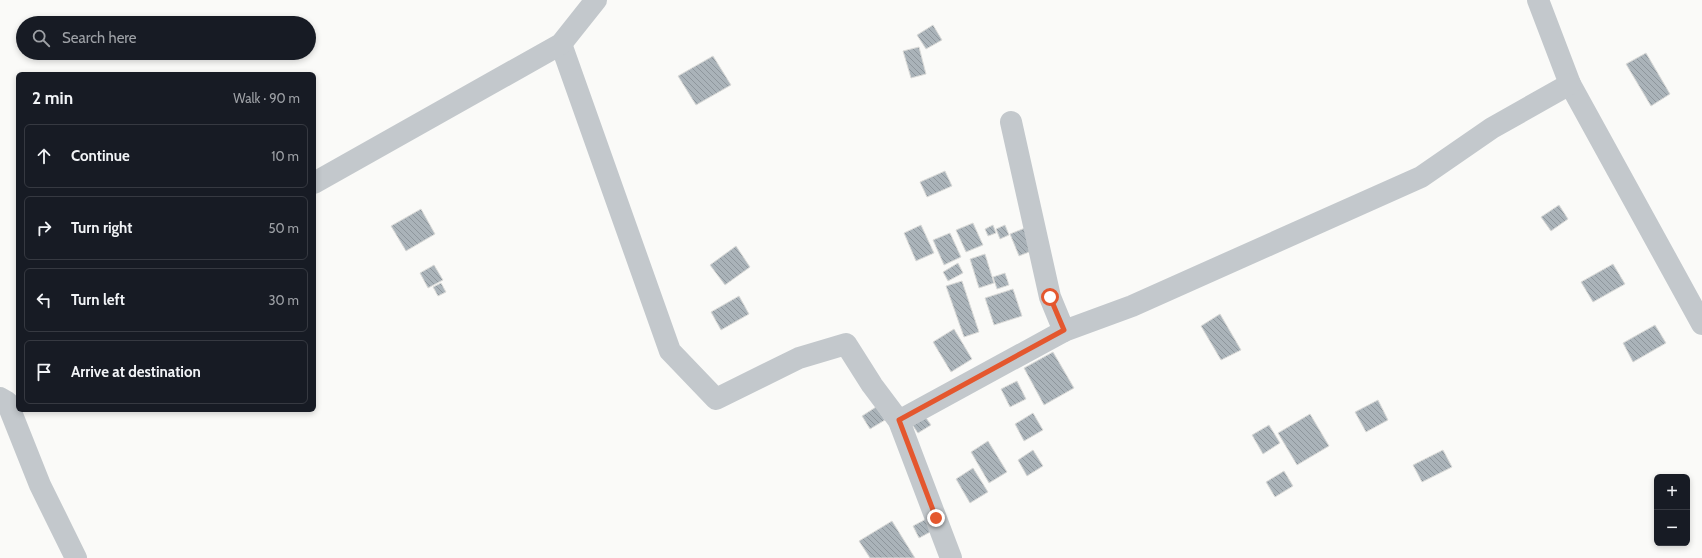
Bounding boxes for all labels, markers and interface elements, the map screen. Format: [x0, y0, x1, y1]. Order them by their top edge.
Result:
search box [16, 16, 316, 60]
icon: search [30, 27, 52, 49]
text: Search here [62, 29, 137, 47]
text: 2 min [32, 88, 73, 108]
text: Walk · 90 m [233, 90, 300, 106]
icon: ahead [33, 145, 55, 167]
text: Continue [71, 147, 130, 165]
text: 10 m [271, 148, 299, 164]
icon: right [33, 217, 55, 239]
text: Turn right [71, 219, 132, 237]
text: 50 m [269, 220, 299, 236]
route start [1041, 288, 1059, 306]
icon: left [33, 289, 55, 311]
text: Turn left [71, 291, 125, 309]
text: 30 m [269, 292, 299, 308]
icon: arrive [33, 361, 55, 383]
text: Arrive at destination [71, 363, 201, 381]
map controls [1654, 474, 1690, 546]
button: + [1654, 474, 1690, 510]
route end [927, 509, 945, 527]
button: − [1654, 510, 1690, 546]

